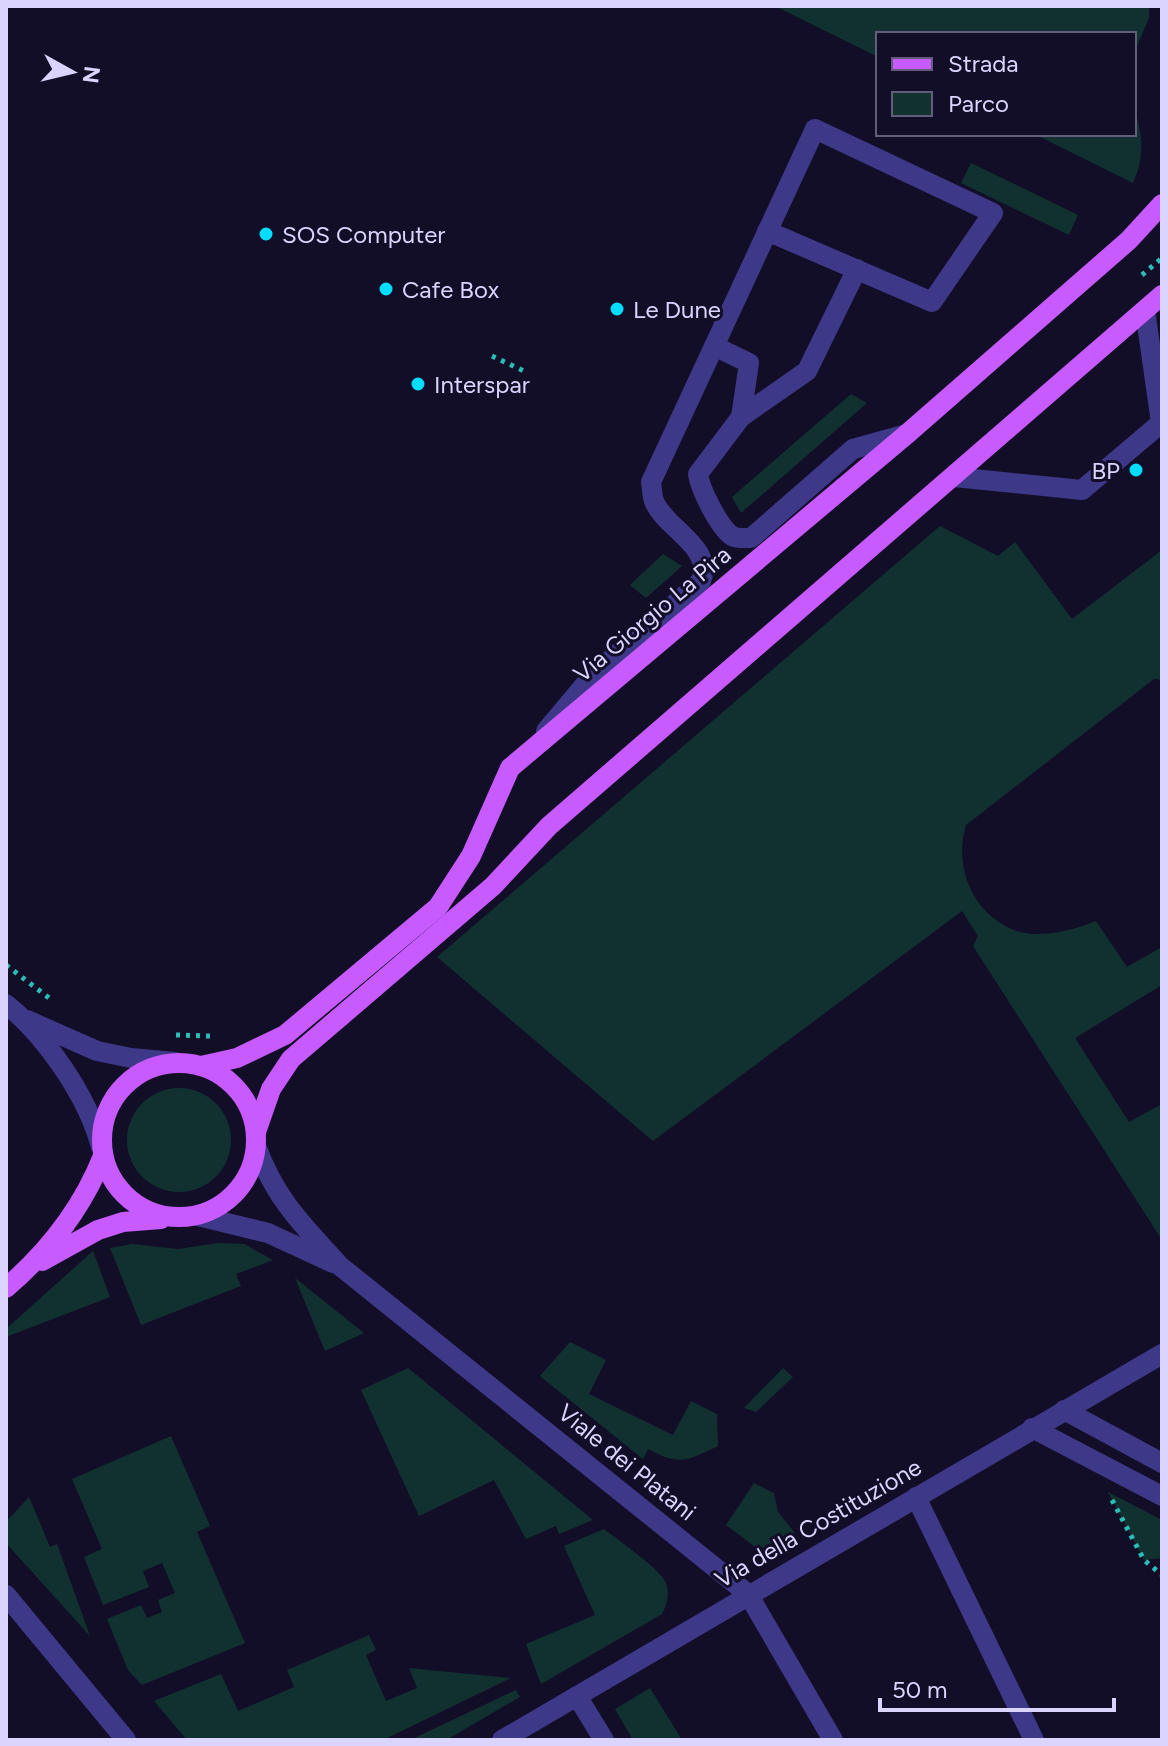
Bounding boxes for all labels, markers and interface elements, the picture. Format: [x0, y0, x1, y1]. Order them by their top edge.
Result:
north arrow [32, 32, 112, 112]
legend [876, 32, 1136, 136]
text: Strada [948, 49, 1018, 78]
text: N [77, 64, 106, 85]
text: Parco [948, 89, 1009, 118]
place label: SOS Computer [282, 220, 445, 249]
marker: SOS Computer [257, 225, 275, 243]
place label: Cafe Box [402, 275, 500, 304]
marker: Cafe Box [377, 280, 395, 298]
place label: Le Dune [633, 295, 721, 324]
marker: Le Dune [608, 300, 626, 318]
place label: Interspar [434, 370, 530, 399]
marker: Interspar [409, 375, 427, 393]
place label: BP [1091, 456, 1120, 485]
marker: BP [1127, 461, 1145, 479]
street label: Via Giorgio La Pira [568, 540, 736, 688]
street label: Viale dei Platani [552, 1398, 702, 1526]
street label: Via della Costituzione [710, 1452, 926, 1594]
scale bar [880, 1662, 1114, 1712]
text: 50 m [892, 1675, 948, 1704]

